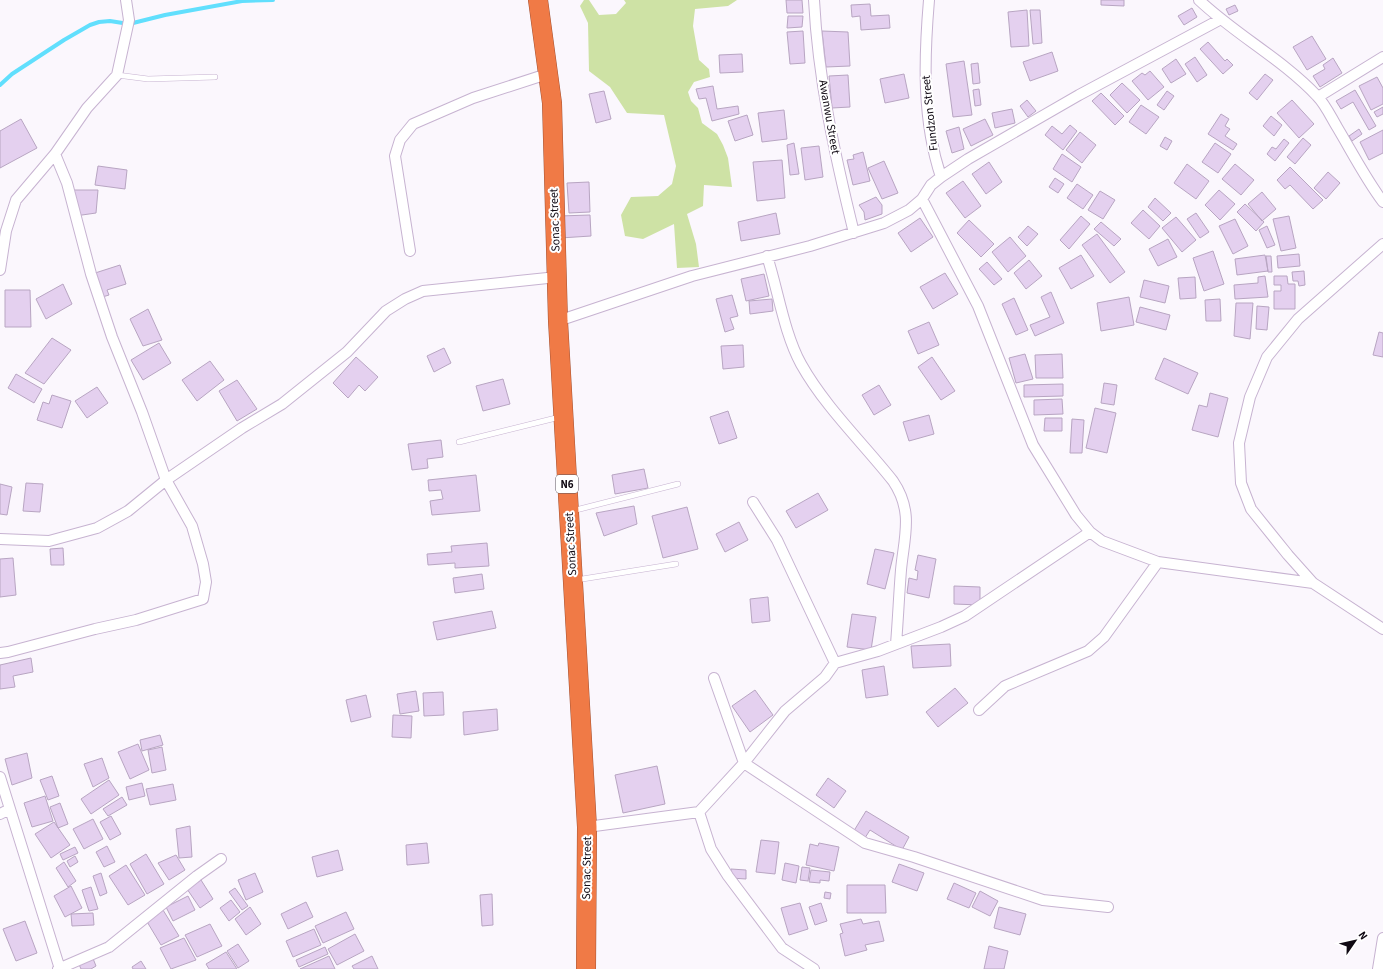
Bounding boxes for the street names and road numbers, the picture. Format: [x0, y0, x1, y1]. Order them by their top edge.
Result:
street label: Fundzon Street [918, 74, 942, 152]
street label: Awanwu Street [814, 78, 844, 156]
street label: Sonac Street [545, 188, 565, 252]
road number: N6 [556, 475, 578, 493]
street label: Sonac Street [561, 512, 581, 576]
street label: Sonac Street [578, 836, 596, 900]

